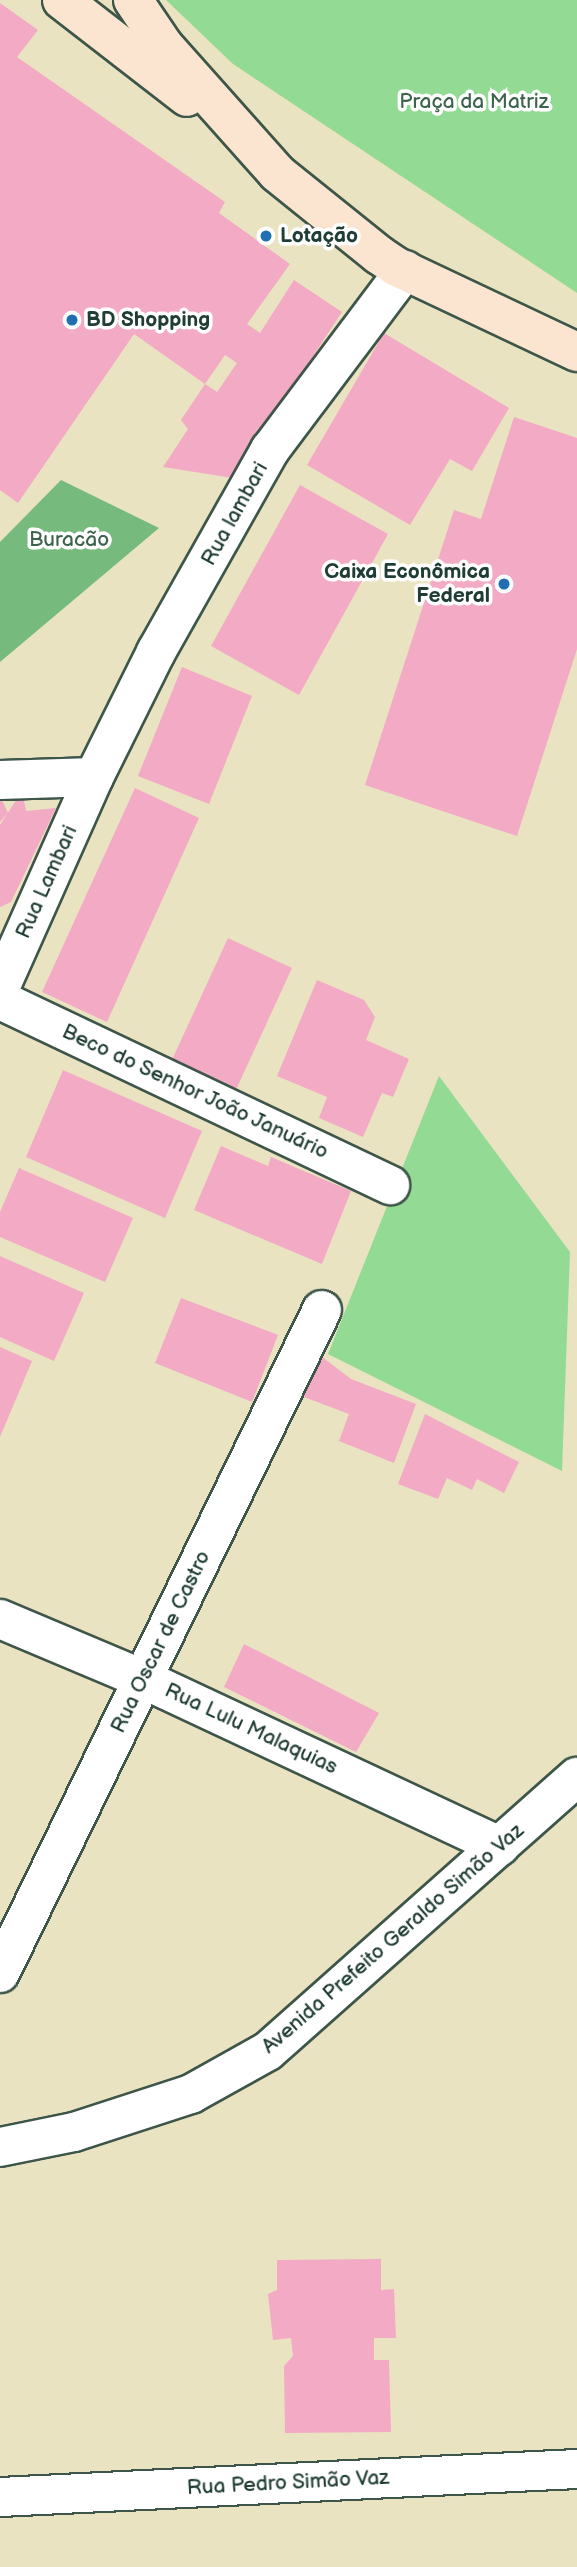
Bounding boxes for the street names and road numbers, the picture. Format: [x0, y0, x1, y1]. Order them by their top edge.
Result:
street label: Rua lambari [196, 458, 274, 570]
street label: Rua Lambari [11, 821, 83, 943]
street label: Beco do Senhor João Januário [57, 1019, 333, 1165]
street label: Rua Oscar de Castro [106, 1547, 216, 1737]
street label: Rua Lulu Malaquias [161, 1678, 341, 1780]
street label: Avenida Prefeito Geraldo Simão Vaz [257, 1818, 529, 2060]
street label: Rua Pedro Simão Vaz [186, 2465, 390, 2501]

